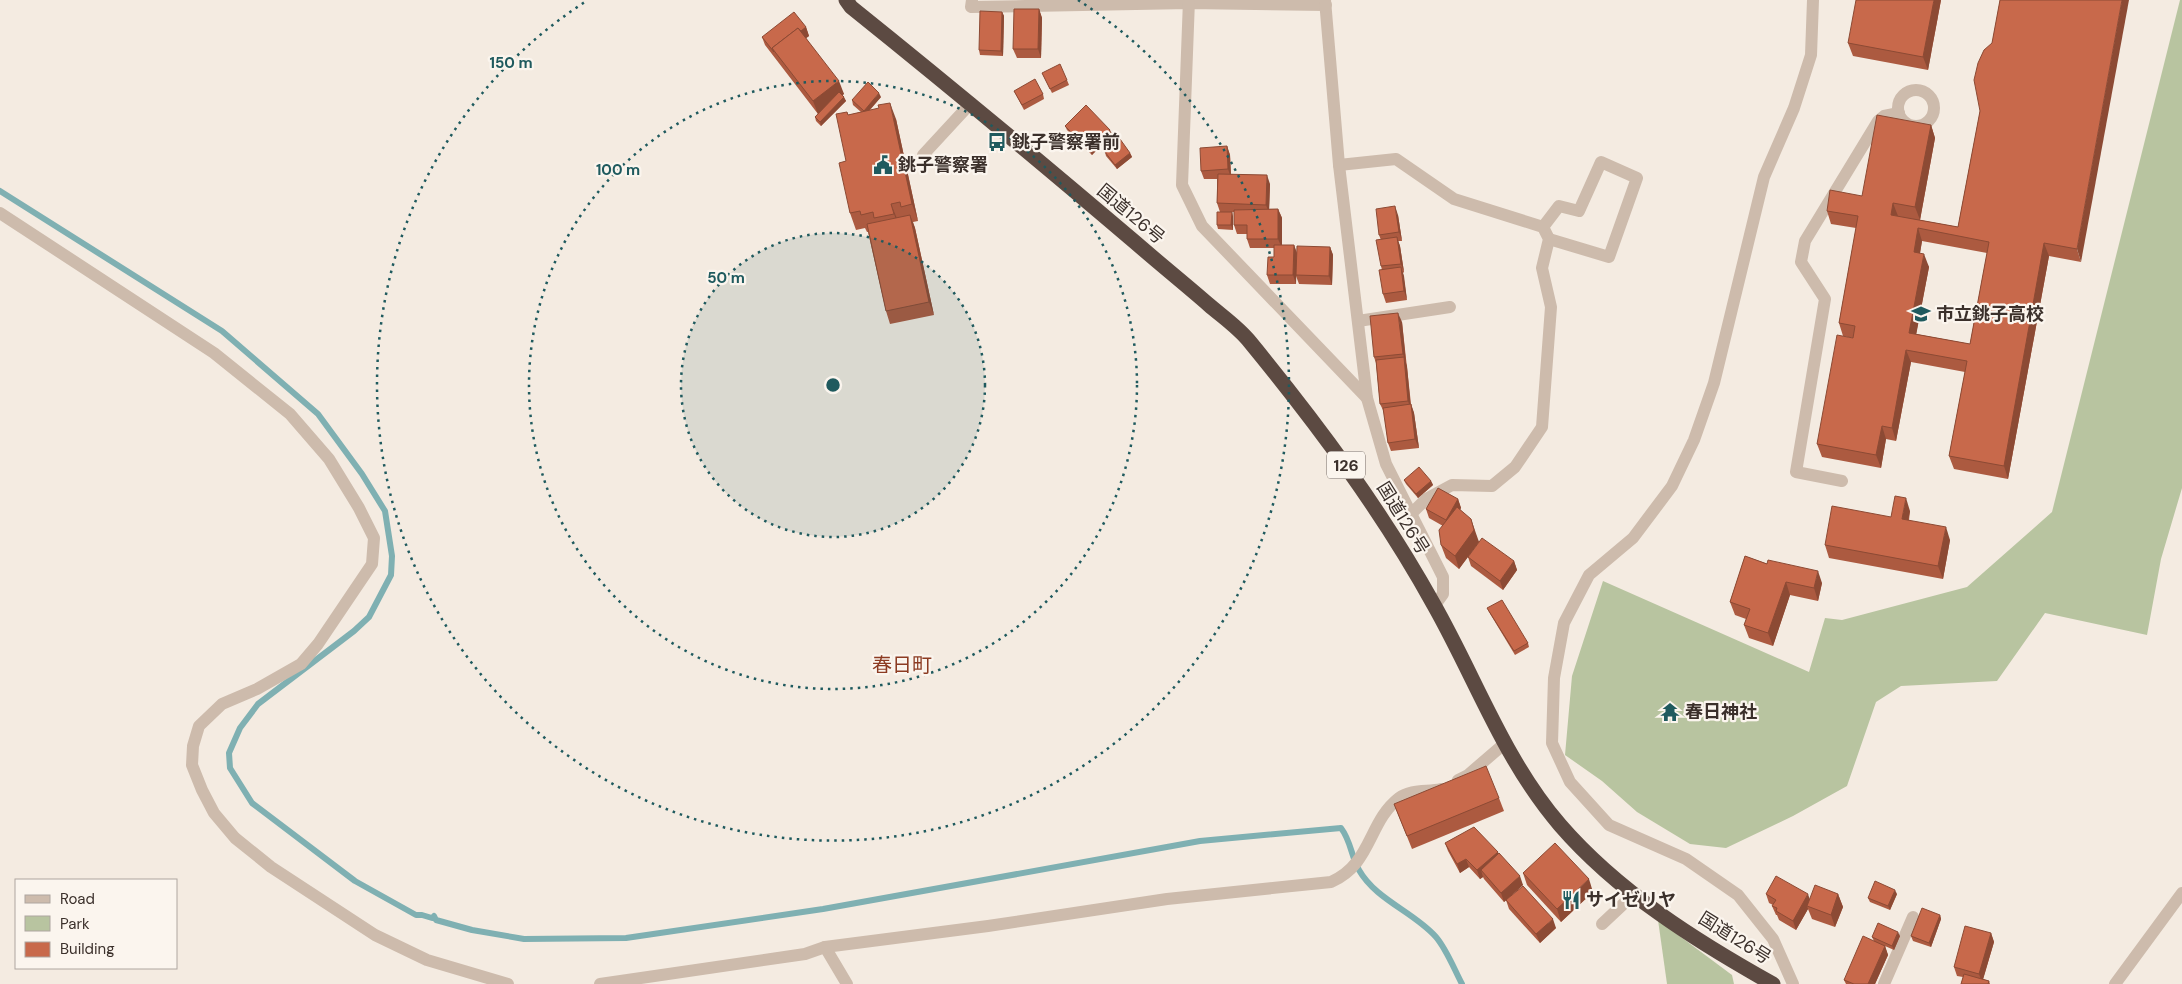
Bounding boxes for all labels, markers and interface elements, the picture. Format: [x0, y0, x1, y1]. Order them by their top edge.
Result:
text: 150 m [490, 53, 533, 73]
place label: 銚子警察署前 [1011, 130, 1120, 154]
bus stop icon: 銚子警察署前 [986, 131, 1008, 153]
place label: 銚子警察署 [897, 153, 988, 177]
public building icon: 銚子警察署 [872, 154, 894, 176]
text: 100 m [596, 160, 640, 180]
street label: 国道126号 [1092, 179, 1170, 249]
text: 50 m [707, 268, 745, 288]
place label: 市立銚子高校 [1936, 302, 2044, 326]
school or university icon: 市立銚子高校 [1910, 303, 1932, 325]
centre of rings [824, 376, 842, 394]
road number: 126 [1327, 452, 1365, 478]
street label: 国道126号 [1371, 477, 1435, 559]
district label: 春日町 [872, 652, 932, 678]
place label: 春日神社 [1685, 700, 1757, 724]
temple icon: 春日神社 [1659, 701, 1681, 723]
legend [15, 879, 178, 969]
place label: サイゼリヤ [1586, 888, 1676, 912]
text: Road [60, 889, 95, 909]
restaurant icon: サイゼリヤ [1560, 889, 1582, 911]
street label: 国道126号 [1694, 906, 1776, 970]
text: Park [60, 914, 90, 934]
text: Building [60, 939, 115, 959]

